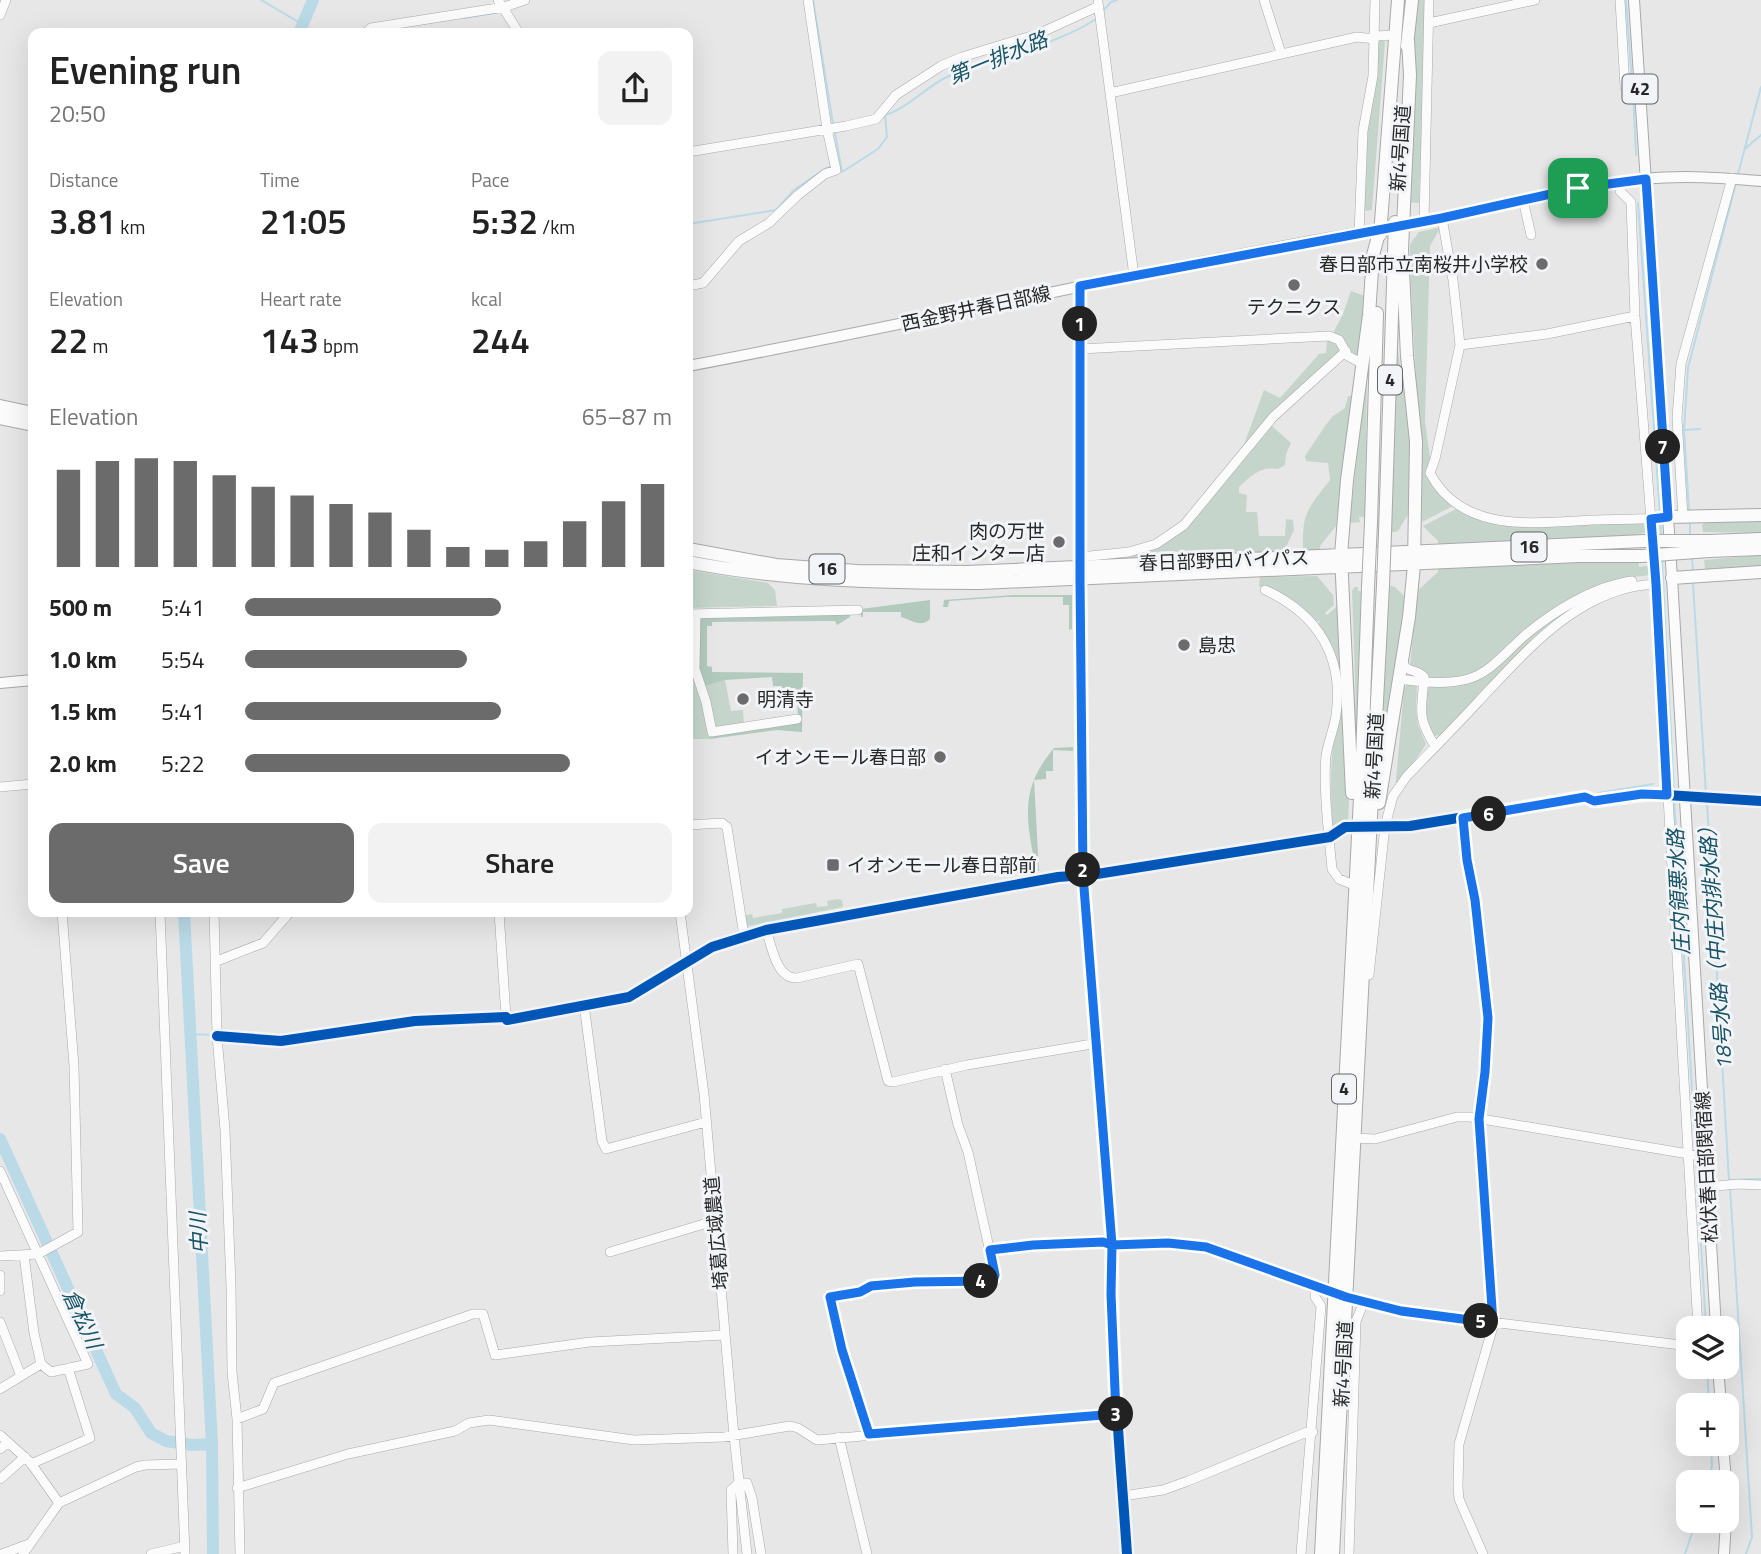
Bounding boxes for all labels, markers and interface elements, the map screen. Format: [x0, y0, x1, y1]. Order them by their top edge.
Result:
water label: 第一排水路 [943, 22, 1054, 92]
text: Evening run [49, 41, 242, 99]
button: share [598, 51, 672, 125]
road number: 42 [1622, 74, 1658, 104]
text: 20:50 [49, 96, 106, 131]
street label: 新4号国道 [1382, 104, 1417, 192]
pin [1548, 158, 1608, 218]
text: Distance [49, 165, 118, 194]
text: Time [260, 165, 300, 194]
text: Pace [471, 165, 509, 194]
icon: arrive [1559, 169, 1597, 207]
text: 3.81 [49, 194, 116, 248]
text: 21:05 [260, 194, 347, 248]
text: 5:32 [471, 194, 538, 248]
text: km [116, 212, 145, 241]
text: /km [538, 212, 575, 241]
place label: 春日部市立南桜井小学校 [1319, 249, 1528, 278]
marker: 春日部市立南桜井小学校 [1534, 256, 1550, 272]
marker: テクニクス [1286, 277, 1302, 293]
street label: 西金野井春日部線 [899, 278, 1053, 337]
text: Elevation [49, 284, 123, 313]
text: Heart rate [260, 284, 342, 313]
text: kcal [471, 284, 502, 313]
place label: テクニクス [1247, 292, 1341, 321]
pin: 1 [1062, 306, 1098, 342]
text: 1 [1074, 309, 1085, 338]
text: 22 [49, 313, 88, 367]
text: 143 [260, 313, 319, 367]
text: 244 [471, 313, 530, 367]
text: m [88, 331, 108, 360]
text: bpm [319, 331, 359, 360]
road number: 4 [1378, 366, 1402, 394]
text: Elevation [49, 399, 138, 434]
text: 65–87 m [582, 399, 672, 434]
pin: 7 [1646, 430, 1680, 464]
text: 7 [1657, 432, 1668, 461]
place label: 肉の万世 庄和インター店 [912, 516, 1045, 567]
road number: 16 [1512, 532, 1546, 562]
marker: 肉の万世 庄和インター店 [1051, 534, 1067, 550]
street label: 春日部野田バイパス [1138, 542, 1310, 577]
road number: 16 [810, 554, 844, 584]
text: 500 m [49, 590, 112, 625]
text: 5:41 [161, 590, 205, 625]
place label: 島忠 [1198, 630, 1236, 659]
marker: 島忠 [1176, 637, 1192, 653]
text: 1.0 km [49, 642, 117, 677]
text: 5:54 [161, 642, 205, 677]
place label: 明清寺 [757, 684, 814, 713]
marker: 明清寺 [735, 691, 751, 707]
text: 1.5 km [49, 694, 117, 729]
text: 5:41 [161, 694, 205, 729]
street label: 新4号国道 [1357, 712, 1390, 800]
place label: イオンモール春日部 [755, 742, 926, 771]
text: 2.0 km [49, 746, 117, 781]
text: 5:22 [161, 746, 205, 781]
marker: イオンモール春日部 [932, 749, 948, 765]
pin: 6 [1472, 796, 1506, 832]
text: 6 [1483, 799, 1494, 828]
water label: 18号水路（中庄内排水路） [1690, 815, 1740, 1071]
button: Save [49, 823, 354, 903]
button: Share [368, 823, 672, 903]
water label: 庄内領悪水路 [1659, 826, 1697, 956]
place label: イオンモール春日部前 [847, 850, 1037, 879]
pin: 2 [1066, 852, 1100, 888]
text: 2 [1077, 855, 1088, 884]
marker: イオンモール春日部前 [825, 857, 841, 873]
road number: 4 [1332, 1074, 1356, 1104]
street label: 松伏春日部関宿線 [1687, 1090, 1724, 1244]
street label: 埼葛広域農道 [696, 1175, 735, 1291]
water label: 中川 [181, 1209, 215, 1255]
pin: 4 [964, 1264, 998, 1298]
text: 4 [975, 1266, 986, 1295]
water label: 倉松川 [55, 1283, 112, 1356]
pin: 5 [1464, 1304, 1498, 1338]
text: 5 [1475, 1306, 1486, 1335]
map controls [1676, 1316, 1739, 1533]
button: layers [1676, 1316, 1739, 1379]
street label: 新4号国道 [1326, 1320, 1359, 1408]
button: + [1676, 1393, 1739, 1456]
pin: 3 [1098, 1396, 1134, 1432]
text: 3 [1110, 1399, 1121, 1428]
button: − [1676, 1470, 1739, 1533]

